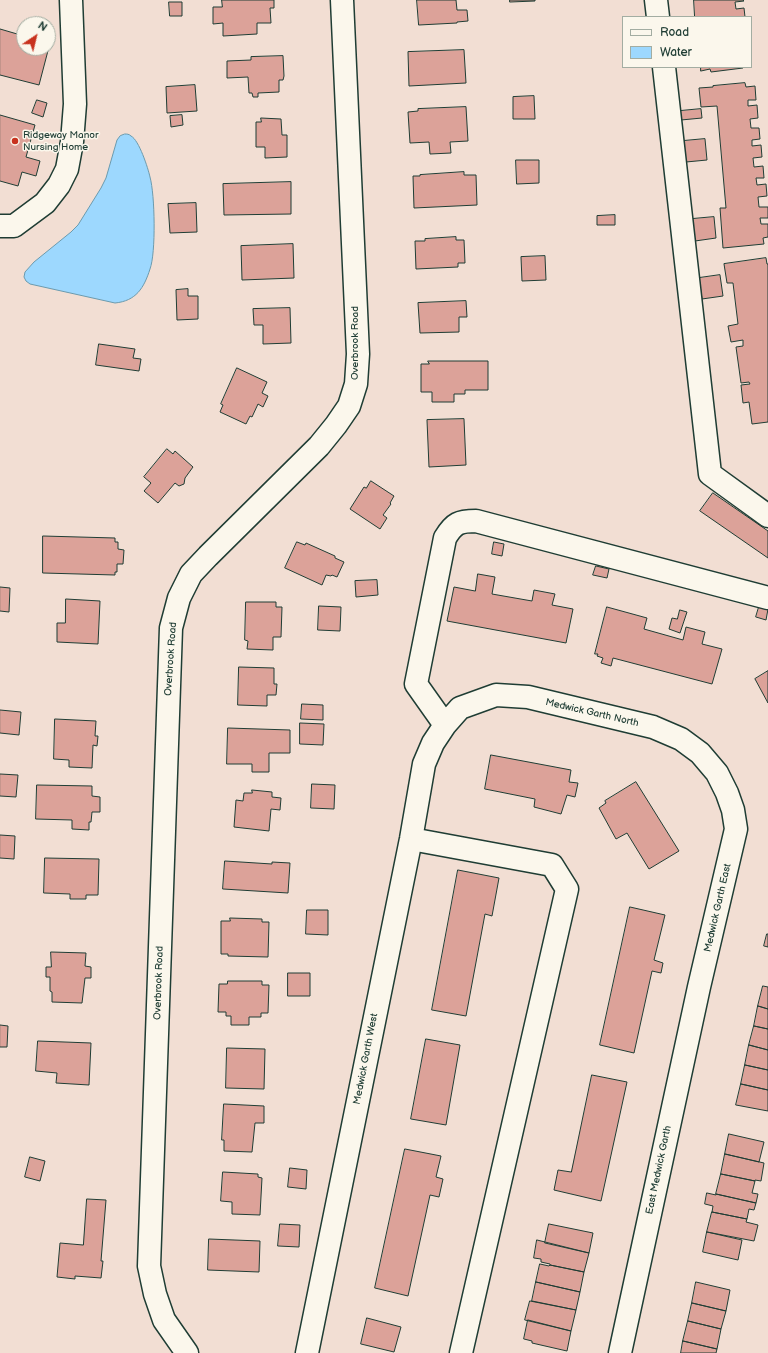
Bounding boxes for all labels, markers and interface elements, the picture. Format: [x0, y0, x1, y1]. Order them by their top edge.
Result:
north arrow [16, 16, 56, 56]
legend [622, 16, 752, 68]
text: N [35, 19, 50, 34]
text: Road [660, 25, 689, 40]
text: Water [660, 45, 692, 60]
place label: Ridgeway Manor Nursing Home [23, 129, 99, 152]
marker: Ridgeway Manor Nursing Home [10, 136, 20, 146]
street label: Overbrook Road [349, 306, 361, 380]
street label: Overbrook Road [162, 622, 180, 696]
street label: Medwick Garth North [544, 696, 640, 730]
street label: Medwick Garth East [702, 863, 734, 953]
street label: Overbrook Road [152, 946, 166, 1020]
street label: Medwick Garth West [351, 1012, 381, 1106]
street label: East Medwick Garth [644, 1125, 674, 1215]

